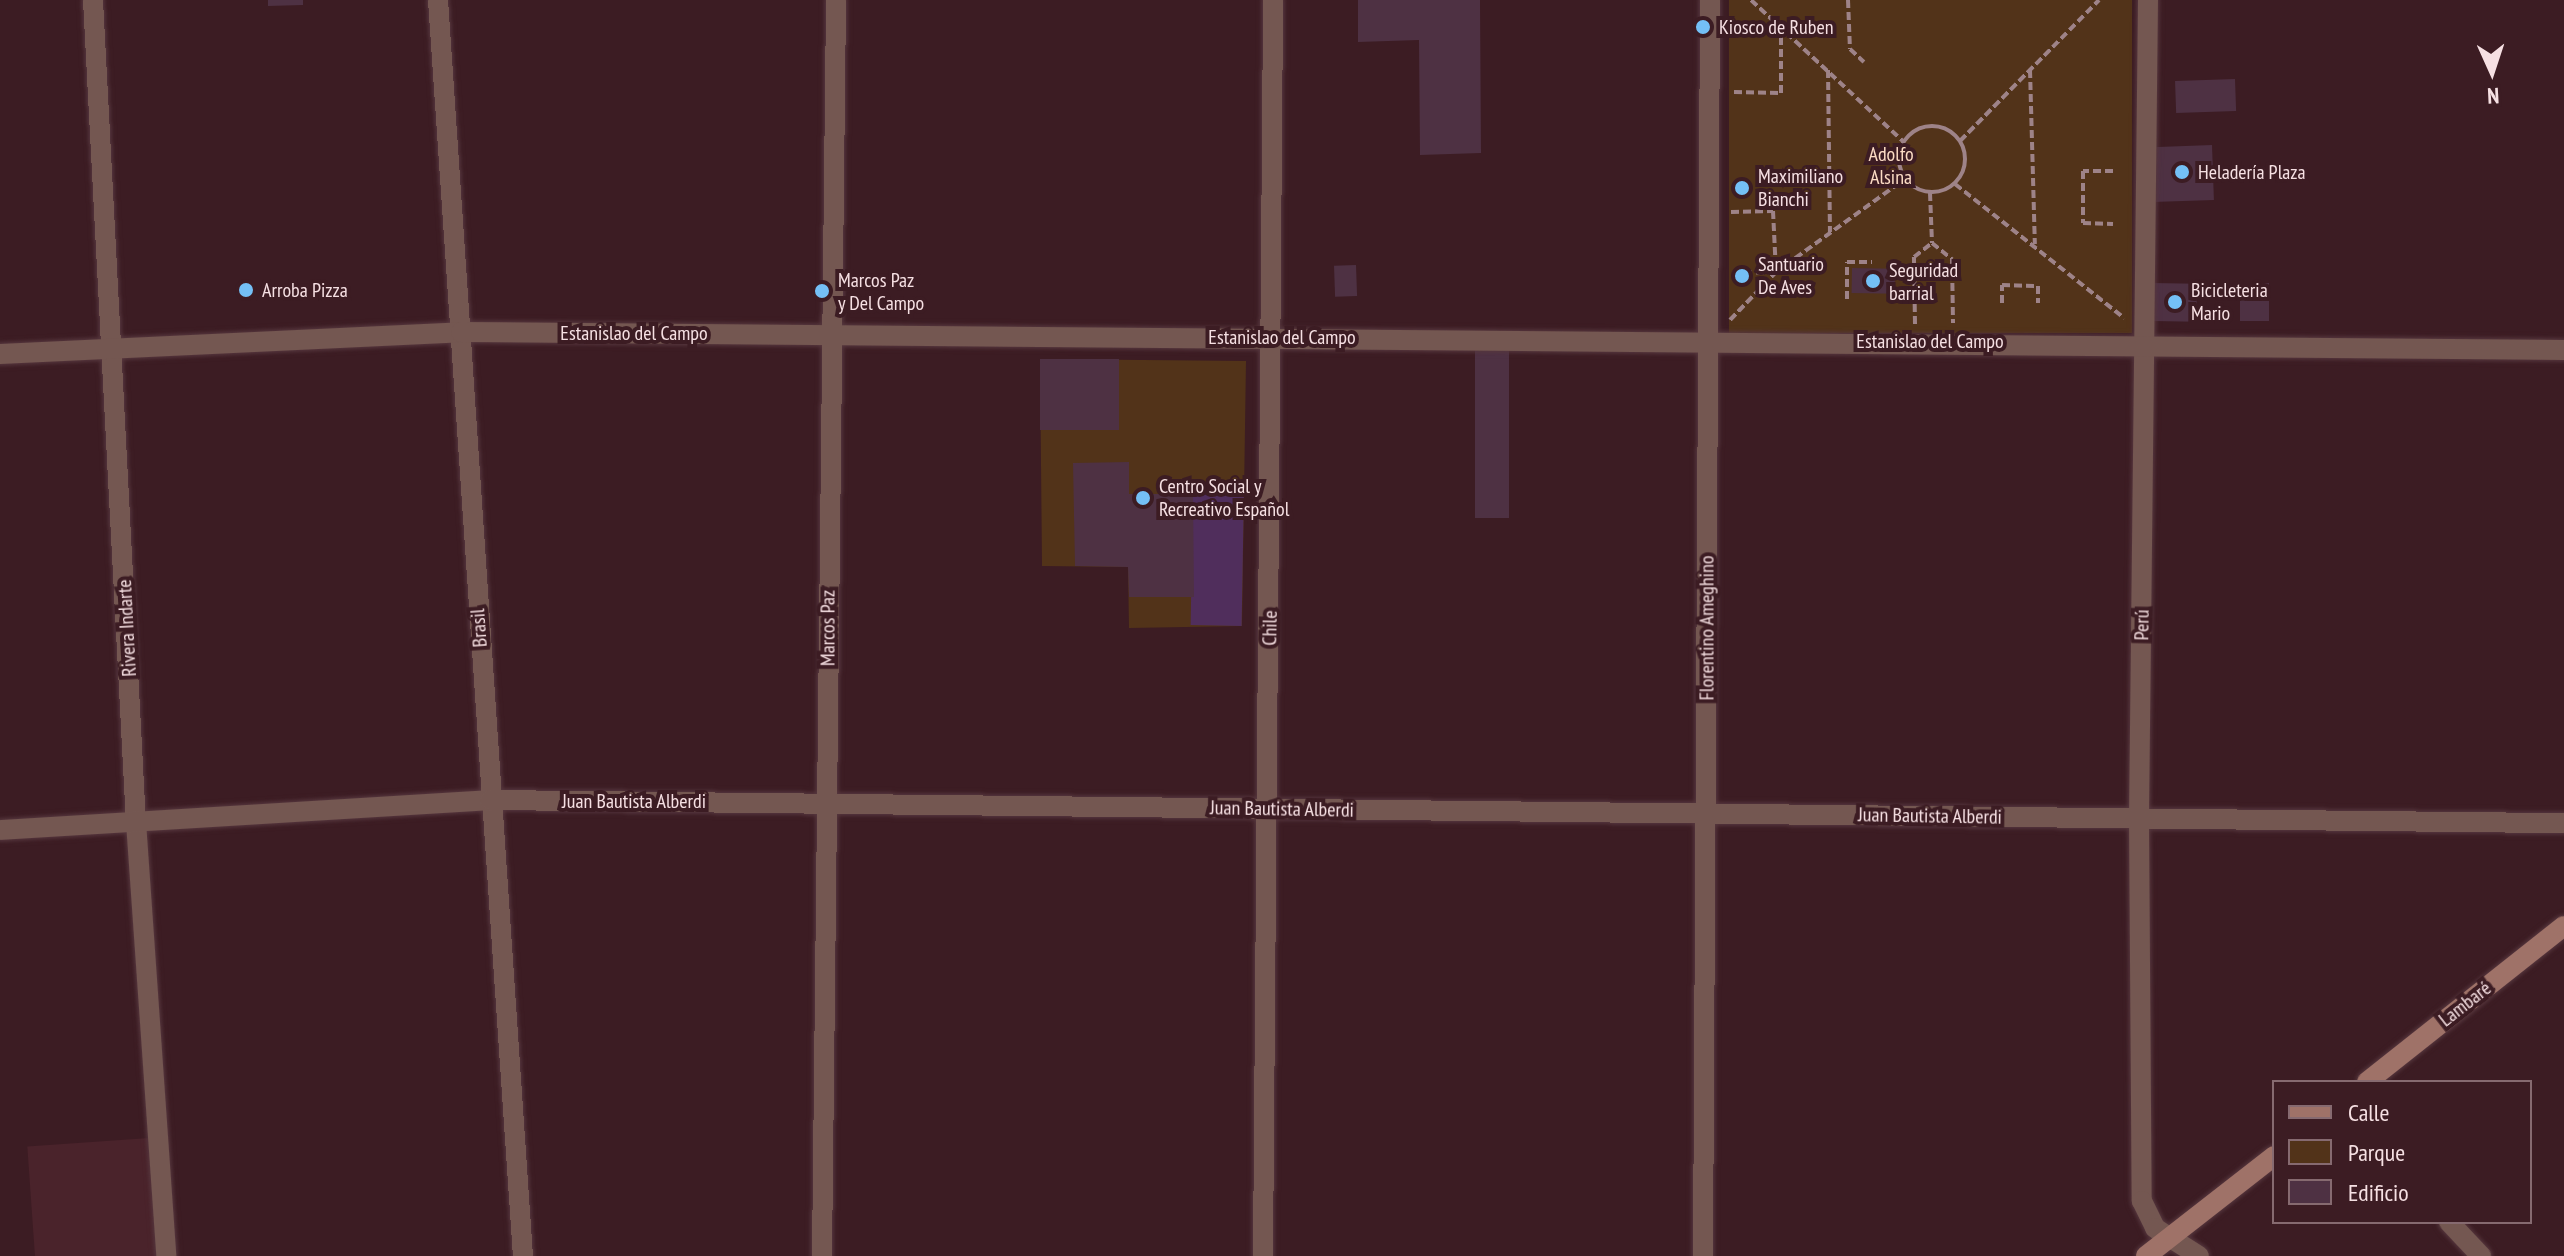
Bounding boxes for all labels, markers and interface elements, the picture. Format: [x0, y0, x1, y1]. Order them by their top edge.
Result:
place label: Kiosco de Ruben [1719, 15, 1833, 39]
marker: Kiosco de Ruben [1694, 18, 1712, 36]
north arrow [2452, 32, 2532, 112]
text: N [2487, 82, 2500, 110]
park label: Adolfo Alsina [1868, 142, 1914, 189]
place label: Heladería Plaza [2198, 160, 2305, 184]
marker: Heladería Plaza [2173, 163, 2191, 181]
place label: Maximiliano Bianchi [1758, 164, 1843, 211]
marker: Maximiliano Bianchi [1733, 179, 1751, 197]
place label: Santuario De Aves [1758, 252, 1824, 299]
place label: Seguridad barrial [1889, 258, 1958, 305]
marker: Santuario De Aves [1733, 267, 1751, 285]
place label: Marcos Paz y Del Campo [838, 268, 925, 315]
marker: Seguridad barrial [1864, 272, 1882, 290]
place label: Arroba Pizza [262, 278, 348, 302]
place label: Bicicleteria Mario [2191, 278, 2268, 325]
marker: Arroba Pizza [237, 281, 255, 299]
marker: Marcos Paz y Del Campo [813, 282, 831, 300]
marker: Bicicleteria Mario [2166, 293, 2184, 311]
street label: Estanislao del Campo [560, 321, 708, 345]
street label: Estanislao del Campo [1208, 325, 1356, 349]
street label: Estanislao del Campo [1856, 329, 2004, 353]
place label: Centro Social y Recreativo Español [1159, 474, 1289, 521]
marker: Centro Social y Recreativo Español [1134, 489, 1152, 507]
street label: Florentino Ameghino [1695, 555, 1719, 701]
street label: Rivera Indarte [112, 579, 142, 677]
street label: Marcos Paz [816, 590, 840, 666]
street label: Brasil [466, 608, 492, 648]
street label: Perú [2130, 609, 2154, 641]
street label: Chile [1258, 610, 1282, 646]
street label: Juan Bautista Alberdi [562, 789, 706, 813]
street label: Juan Bautista Alberdi [1210, 796, 1354, 822]
street label: Juan Bautista Alberdi [1858, 803, 2002, 829]
street label: Lambaré [2434, 976, 2496, 1032]
legend [2272, 1080, 2532, 1224]
text: Calle [2348, 1097, 2389, 1128]
text: Parque [2348, 1137, 2405, 1168]
text: Edificio [2348, 1177, 2409, 1208]

